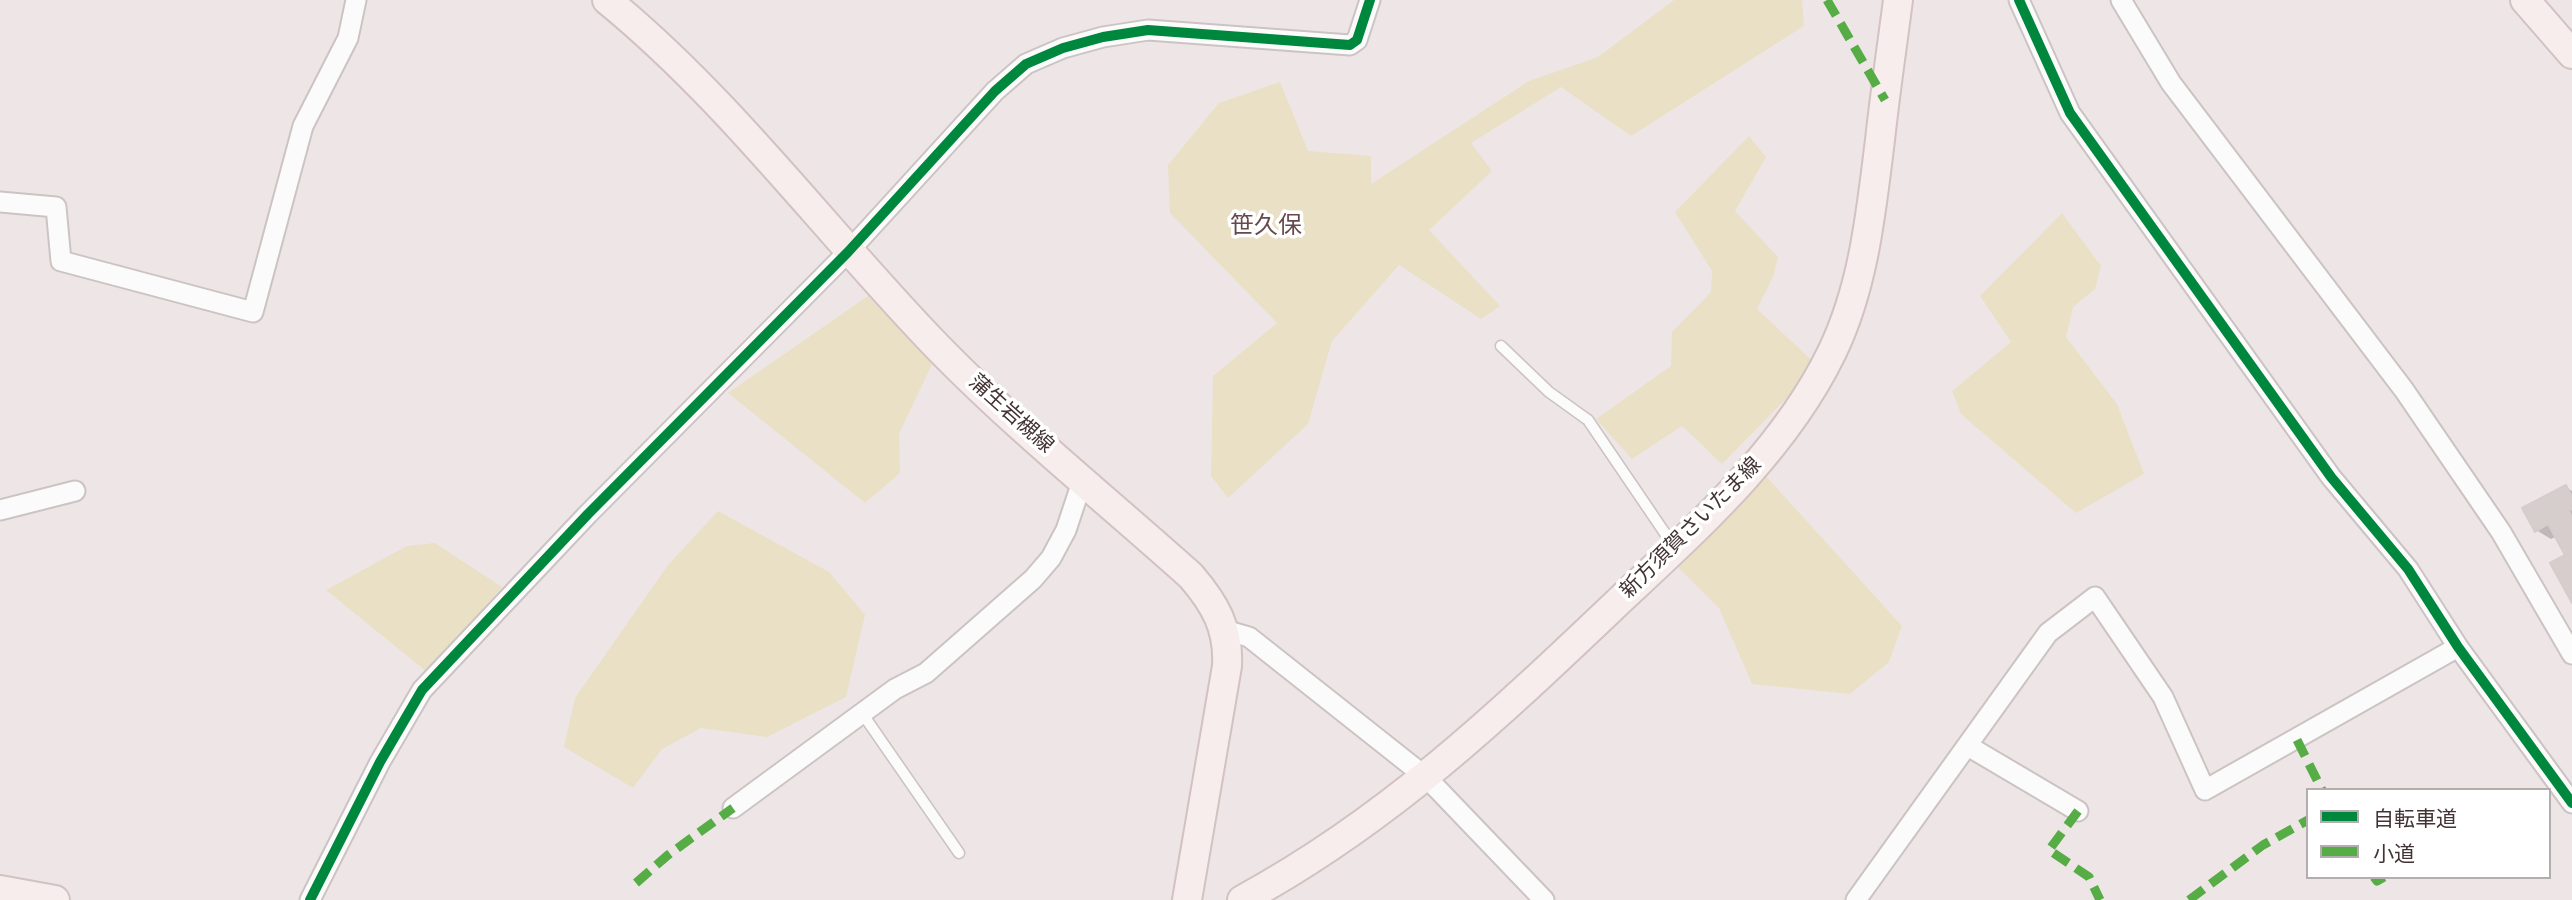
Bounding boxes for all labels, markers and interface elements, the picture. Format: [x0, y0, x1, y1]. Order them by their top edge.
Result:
district label: 笹久保 [1230, 212, 1302, 240]
street label: 蒲生岩槻線 [964, 370, 1058, 458]
street label: 新方須賀さいたま線 [1615, 452, 1767, 604]
legend [2306, 788, 2551, 879]
text: 自転車道 [2373, 804, 2457, 832]
text: 小道 [2373, 839, 2415, 867]

